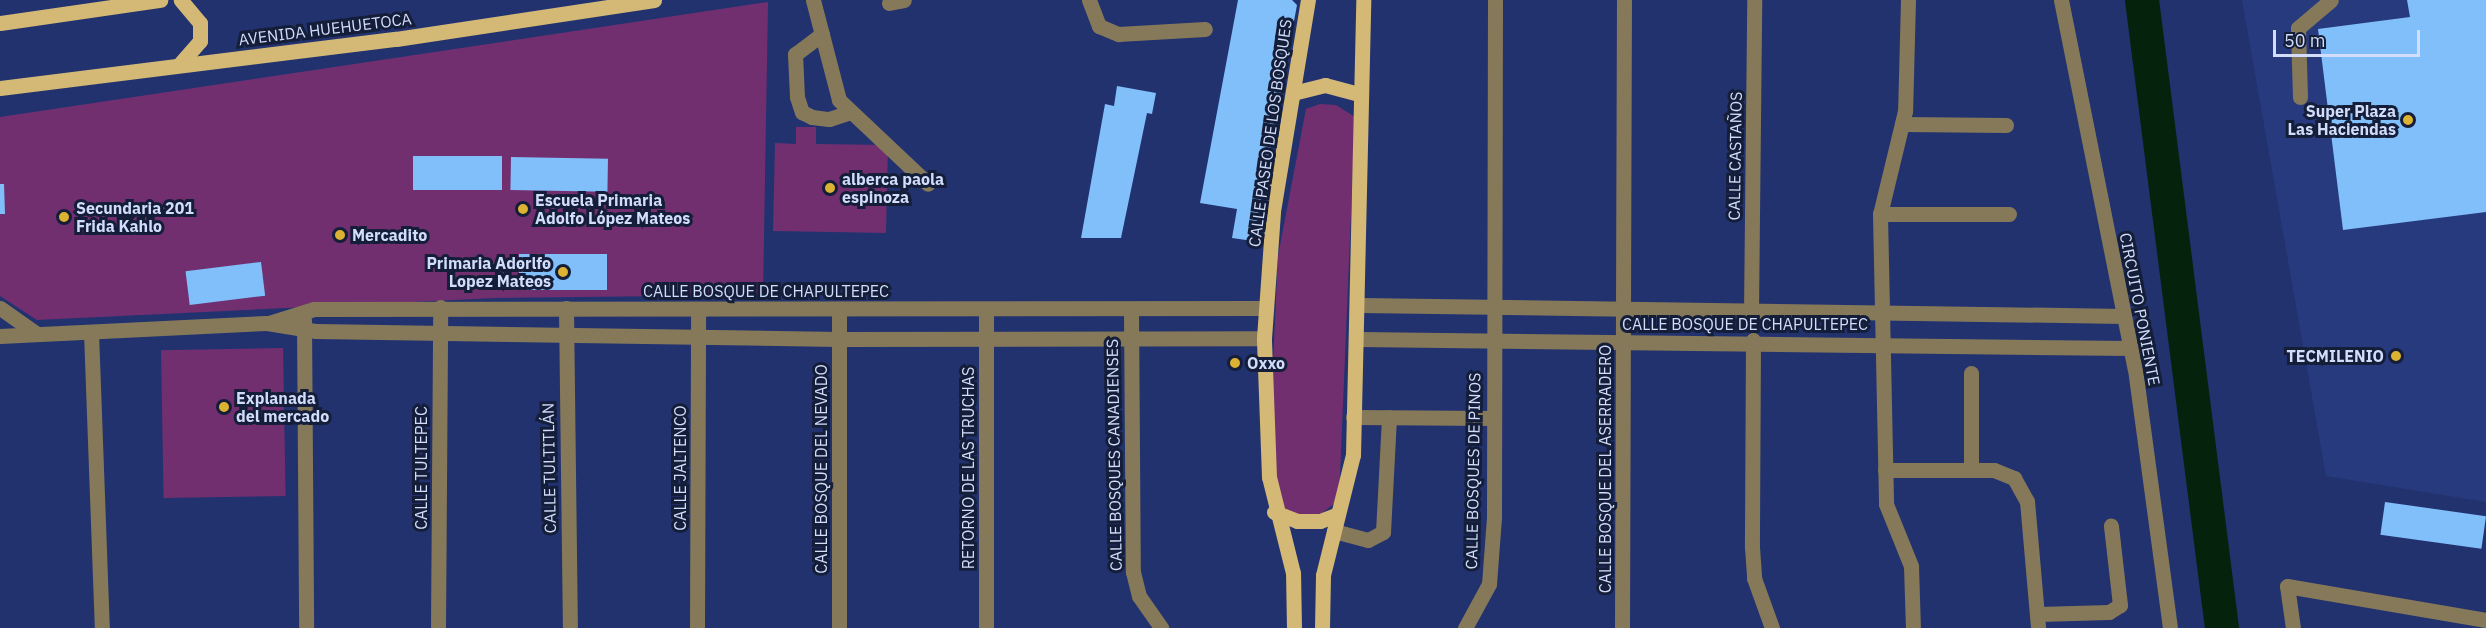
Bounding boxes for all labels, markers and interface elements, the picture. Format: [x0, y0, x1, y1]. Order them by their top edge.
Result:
street label: AVENIDA HUEHUETOCA [237, 9, 413, 49]
street label: CALLE PASEO DE LOS BOSQUES [1244, 18, 1296, 248]
scale bar [2276, 18, 2423, 56]
text: 50 m [2284, 29, 2326, 52]
street label: CALLE CASTAÑOS [1724, 91, 1746, 221]
place label: Super Plaza Las Haciendas [2288, 101, 2396, 139]
marker: Super Plaza Las Haciendas [2401, 113, 2415, 127]
place label: alberca paola espinoza [842, 169, 944, 207]
marker: alberca paola espinoza [823, 181, 837, 195]
place label: Escuela Primaria Adolfo López Mateos [535, 190, 690, 228]
place label: Secundaria 201 Frida Kahlo [76, 198, 194, 236]
marker: Escuela Primaria Adolfo López Mateos [516, 202, 530, 216]
marker: Secundaria 201 Frida Kahlo [57, 210, 71, 224]
place label: Mercadito [352, 225, 427, 245]
marker: Mercadito [333, 228, 347, 242]
street label: CIRCUITO PONIENTE [2116, 231, 2164, 387]
place label: Primaria Adorlfo Lopez Mateos [427, 253, 551, 291]
marker: Primaria Adorlfo Lopez Mateos [556, 265, 570, 279]
street label: CALLE BOSQUE DE CHAPULTEPEC [643, 281, 889, 301]
street label: CALLE BOSQUE DE CHAPULTEPEC [1622, 314, 1868, 334]
street label: CALLE BOSQUES CANADIENSES [1102, 339, 1126, 571]
street label: CALLE BOSQUE DEL ASERRADERO [1595, 345, 1615, 593]
place label: TECMILENIO [2286, 346, 2384, 366]
marker: TECMILENIO [2389, 349, 2403, 363]
place label: Oxxo [1247, 353, 1285, 373]
marker: Oxxo [1228, 356, 1242, 370]
street label: CALLE BOSQUE DEL NEVADO [811, 364, 831, 574]
street label: RETORNO DE LAS TRUCHAS [958, 367, 978, 569]
street label: CALLE BOSQUES DE PINOS [1462, 372, 1484, 570]
place label: Explanada del mercado [236, 388, 329, 426]
marker: Explanada del mercado [217, 400, 231, 414]
street label: CALLE TULTITLÁN [538, 403, 560, 533]
street label: CALLE JALTENCO [670, 405, 690, 531]
street label: CALLE TULTEPEC [411, 406, 431, 530]

